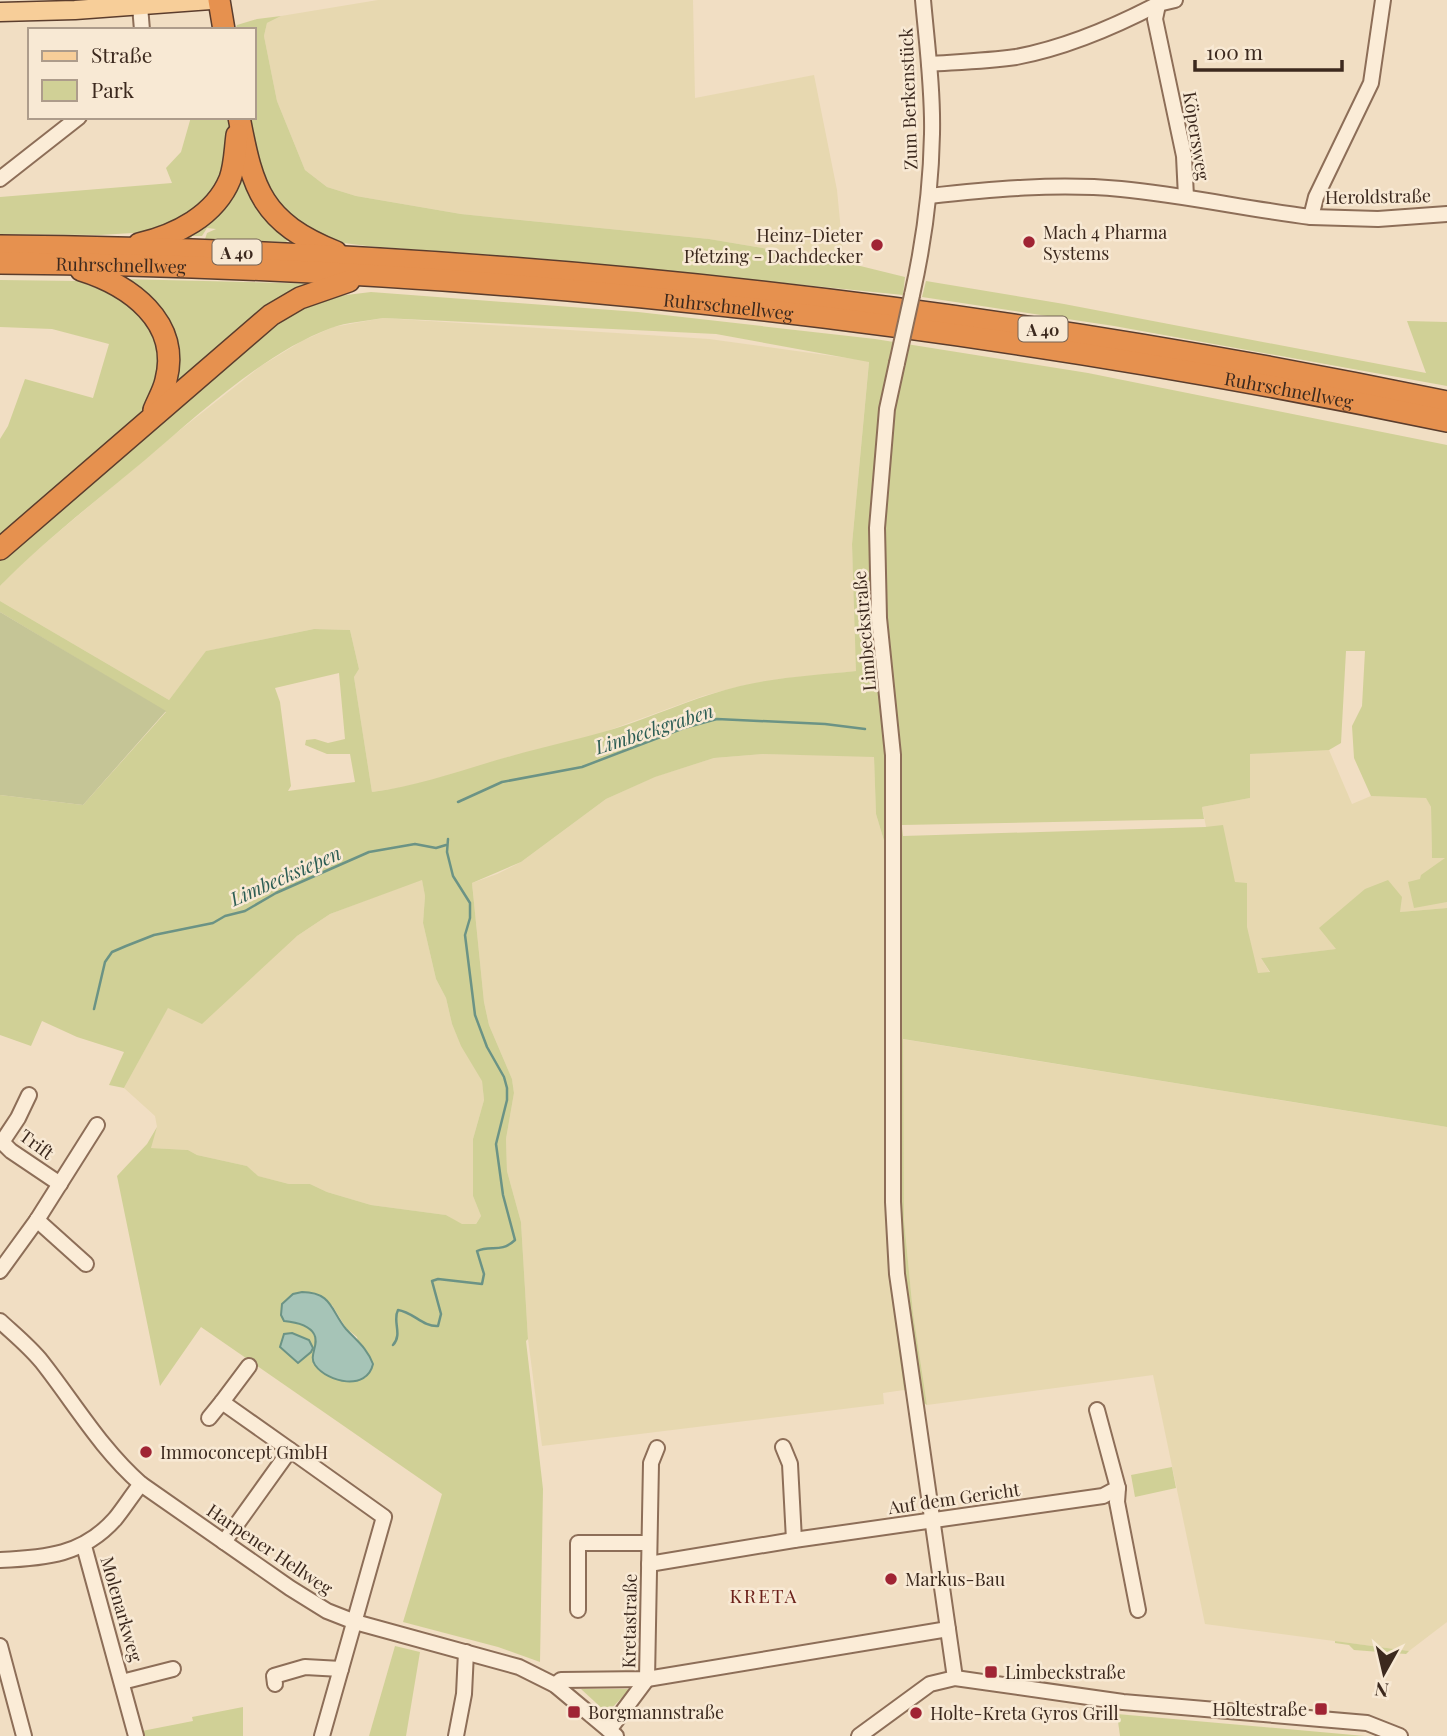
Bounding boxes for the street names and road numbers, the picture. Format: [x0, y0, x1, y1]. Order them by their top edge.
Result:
street label: Zum Berkenstück [894, 27, 922, 171]
street label: Köpersweg [1178, 90, 1216, 183]
street label: Heroldstraße [1325, 183, 1431, 209]
road number: A 40 [212, 240, 262, 264]
street label: Ruhrschnellweg [55, 252, 187, 279]
street label: Ruhrschnellweg [662, 287, 795, 326]
road number: A 40 [1018, 316, 1068, 342]
street label: Ruhrschnellweg [1223, 366, 1356, 414]
street label: Limbeckstraße [847, 570, 881, 692]
street label: Trift [15, 1123, 59, 1165]
street label: Auf dem Gericht [886, 1477, 1022, 1519]
street label: Harpener Hellweg [202, 1498, 338, 1600]
street label: Molenarkweg [95, 1553, 149, 1665]
street label: Kretastraße [616, 1573, 642, 1669]

